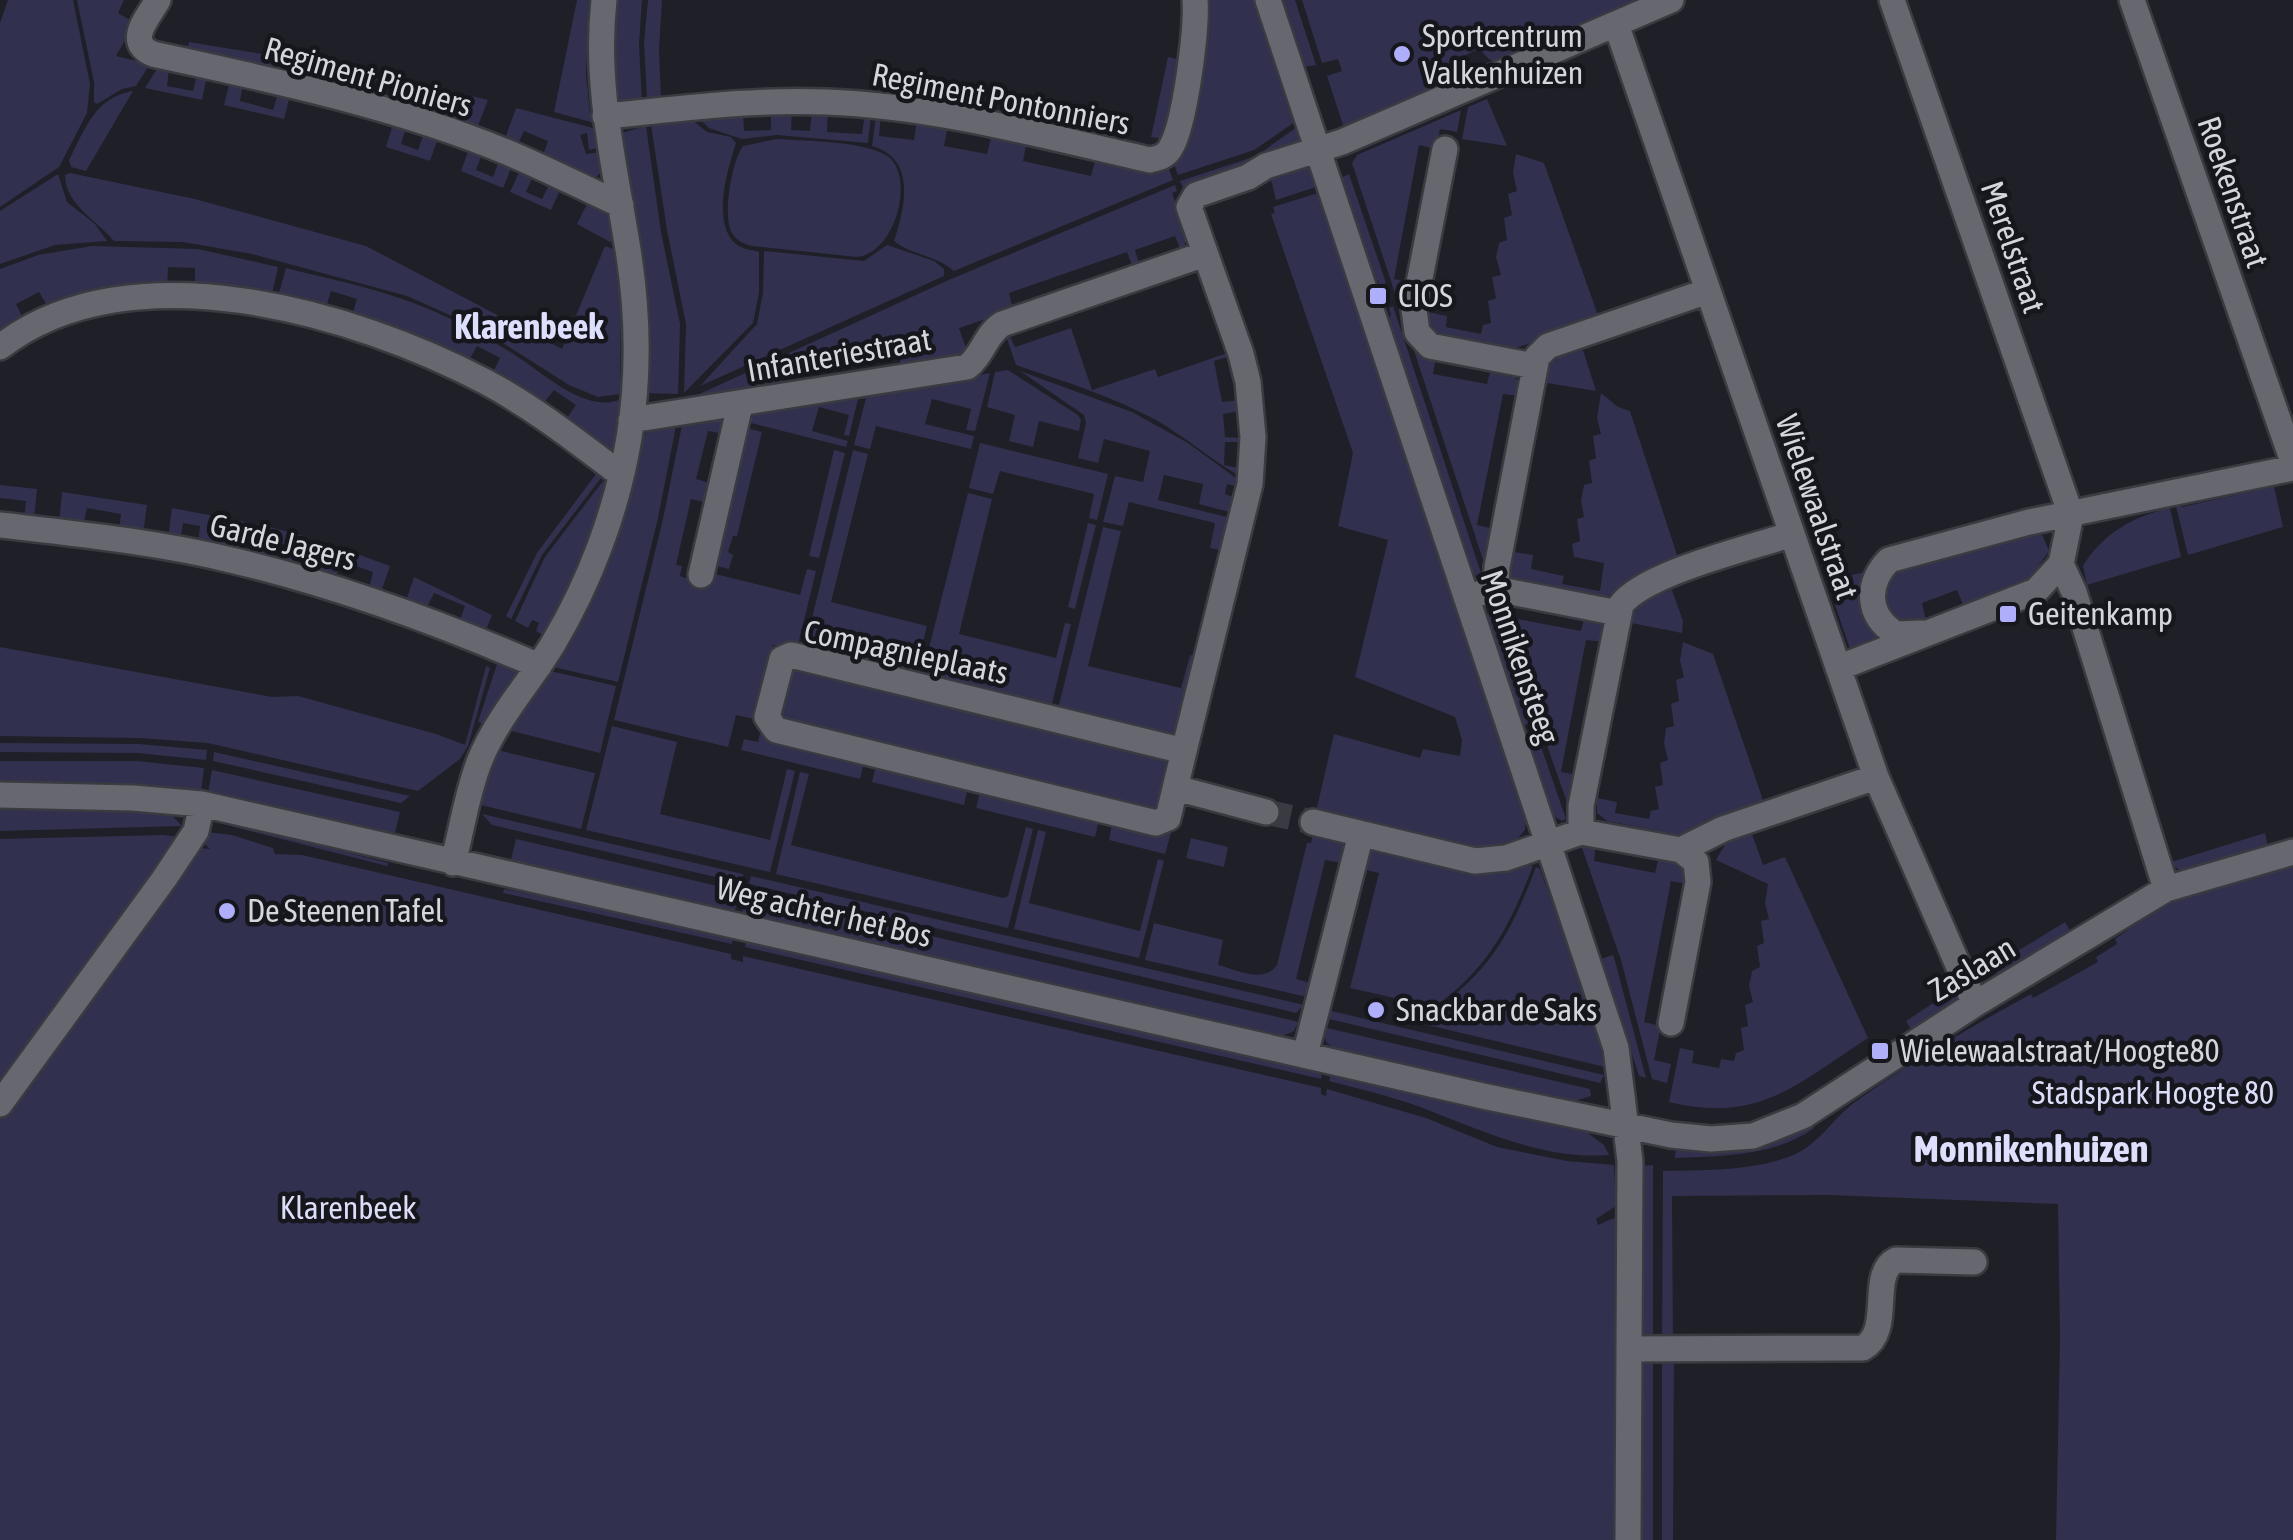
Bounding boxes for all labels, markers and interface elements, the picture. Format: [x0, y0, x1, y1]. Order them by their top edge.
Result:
place label: Sportcentrum Valkenhuizen [1422, 17, 1583, 91]
street label: Regiment Pioniers [260, 29, 476, 124]
marker: Sportcentrum Valkenhuizen [1391, 43, 1413, 65]
street label: Regiment Pontonniers [869, 55, 1133, 142]
street label: Roekenstraat [2190, 111, 2277, 272]
street label: Merelstraat [1974, 176, 2053, 317]
place label: CIOS [1398, 277, 1453, 314]
marker: CIOS [1367, 285, 1389, 307]
district label: Klarenbeek [454, 306, 604, 346]
street label: Infanteriestraat [744, 320, 934, 389]
street label: Wielewaalstraat [1769, 410, 1866, 604]
street label: Garde Jagers [206, 506, 360, 577]
street label: Monnikensteeg [1473, 565, 1568, 749]
place label: Geitenkamp [2028, 595, 2173, 632]
marker: Geitenkamp [1997, 603, 2019, 625]
street label: Compagnieplaats [801, 612, 1011, 691]
street label: Weg achter het Bos [713, 869, 935, 954]
place label: De Steenen Tafel [247, 892, 444, 929]
marker: De Steenen Tafel [216, 900, 238, 922]
street label: Zaslaan [1922, 928, 2022, 1009]
place label: Snackbar de Saks [1396, 991, 1597, 1028]
marker: Snackbar de Saks [1365, 999, 1387, 1021]
place label: Wielewaalstraat/Hoogte80 [1900, 1032, 2220, 1069]
marker: Wielewaalstraat/Hoogte80 [1869, 1040, 1891, 1062]
park label: Stadspark Hoogte 80 [2032, 1074, 2274, 1111]
district label: Monnikenhuizen [1913, 1127, 2149, 1170]
park label: Klarenbeek [280, 1189, 416, 1226]

